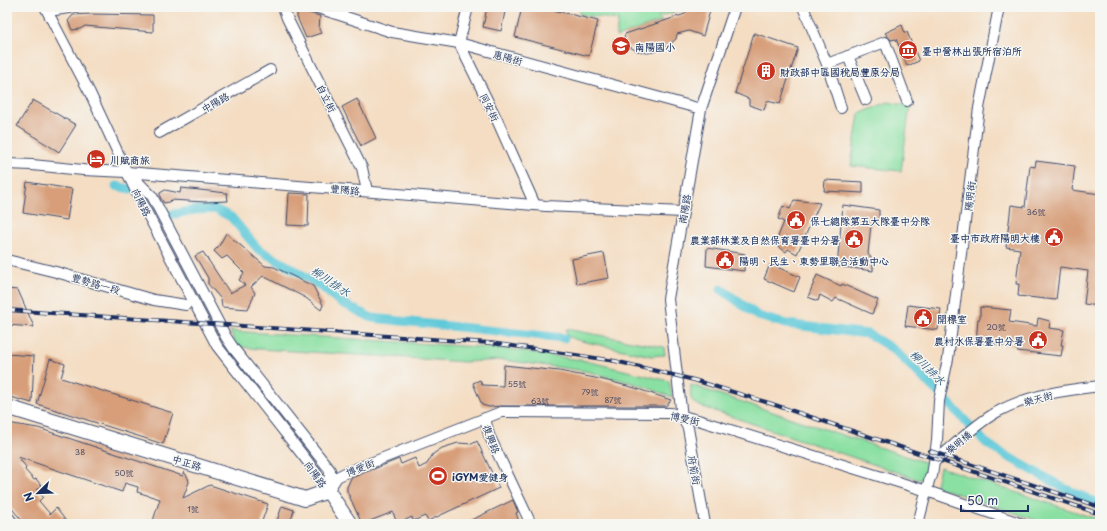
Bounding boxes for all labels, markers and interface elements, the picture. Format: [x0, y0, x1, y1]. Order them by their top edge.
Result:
school or university icon: 南陽國小 [610, 35, 632, 57]
place label: 南陽國小 [635, 39, 675, 54]
museum icon: 臺中營林出張所宿泊所 [897, 39, 919, 61]
place label: 臺中營林出張所宿泊所 [922, 43, 1022, 58]
street label: 惠陽街 [492, 46, 524, 68]
building icon: 財政部中區國稅局豐原分局 [755, 60, 777, 82]
place label: 財政部中區國稅局豐原分局 [780, 64, 900, 79]
street label: 自立街 [314, 81, 340, 115]
street label: 中陽路 [198, 88, 232, 116]
street label: 同安街 [477, 90, 503, 124]
hotel icon: 川賦商旅 [85, 148, 107, 170]
place label: 川賦商旅 [110, 152, 150, 167]
street label: 豐陽路 [329, 180, 361, 198]
street label: 陽明街 [960, 180, 978, 212]
street label: 向陽路 [129, 185, 155, 219]
street label: 南陽路 [674, 193, 694, 225]
house number: 36號 [1027, 206, 1045, 218]
public building icon: 保七總隊第五大隊臺中分隊 [785, 209, 807, 231]
place label: 保七總隊第五大隊臺中分隊 [810, 213, 930, 228]
public building icon: 臺中市政府陽明大樓 [1043, 226, 1065, 248]
public building icon: 農業部林業及自然保育署臺中分署 [843, 228, 865, 250]
place label: 臺中市政府陽明大樓 [950, 230, 1040, 245]
place label: 農業部林業及自然保育署臺中分署 [690, 232, 840, 247]
public building icon: 陽明、民生、東勢里聯合活動中心 [714, 249, 736, 271]
place label: 陽明、民生、東勢里聯合活動中心 [739, 253, 889, 268]
water label: 柳川排水 [308, 262, 355, 301]
street label: 豐勢路一段 [70, 269, 122, 297]
public building icon: 開標室 [912, 307, 934, 329]
place label: 開標室 [937, 311, 967, 326]
house number: 20號 [986, 321, 1006, 333]
public building icon: 農村水保署臺中分署 [1027, 329, 1049, 351]
place label: 農村水保署臺中分署 [934, 333, 1024, 348]
water label: 柳川排水 [906, 345, 950, 389]
house number: 55號 [508, 378, 526, 390]
house number: 79號 [581, 386, 599, 398]
street label: 樂天街 [1022, 387, 1054, 409]
house number: 87號 [604, 394, 622, 406]
house number: 63號 [531, 395, 549, 407]
street label: 博愛街 [669, 408, 701, 428]
street label: 復興路 [480, 422, 504, 456]
street label: 樂明橋 [942, 427, 974, 457]
house number: 38 [75, 446, 85, 458]
street label: 中正路 [170, 450, 204, 474]
street label: 博愛街 [343, 454, 377, 480]
street label: 府前街 [685, 454, 705, 486]
street label: 向陽路 [301, 457, 331, 491]
sports icon: iGYM愛健身 [427, 465, 449, 487]
house number: 50號 [115, 467, 133, 479]
place label: iGYM愛健身 [452, 469, 509, 484]
north arrow [18, 473, 58, 513]
scale bar [961, 487, 1028, 513]
text: N [19, 490, 38, 504]
text: 50 m [967, 491, 998, 509]
house number: 1號 [187, 503, 199, 515]

